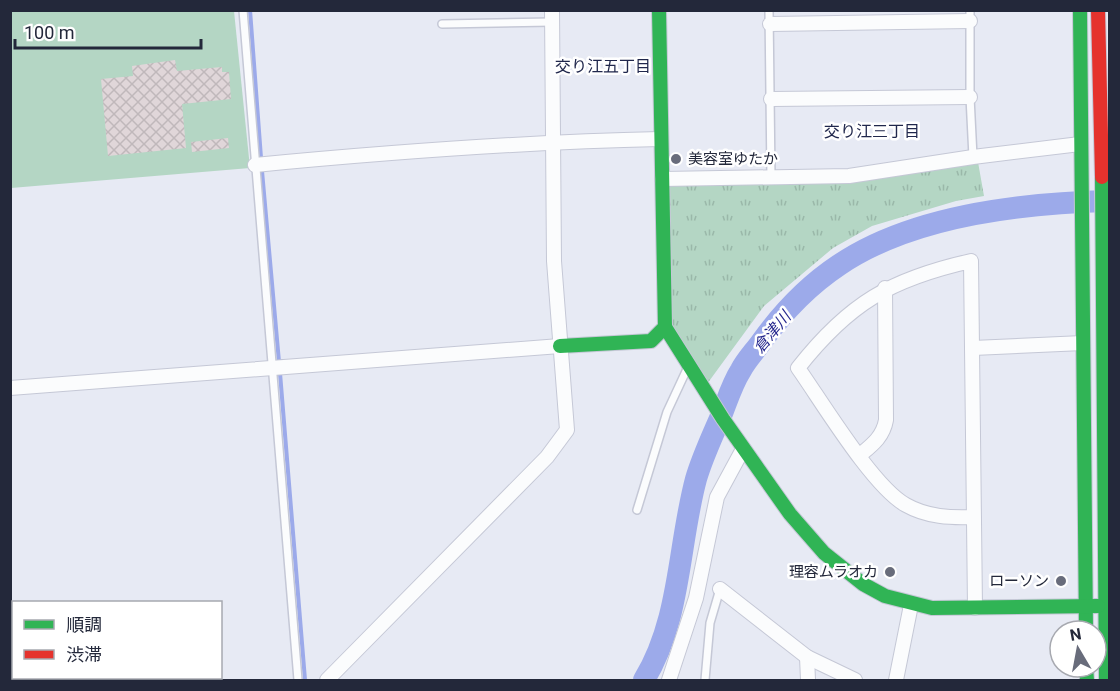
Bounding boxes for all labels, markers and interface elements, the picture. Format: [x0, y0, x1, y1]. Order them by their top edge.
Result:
scale bar [15, 12, 201, 50]
text: 100 m [24, 22, 75, 43]
district label: 交り江五丁目 [555, 57, 651, 76]
district label: 交り江三丁目 [824, 122, 920, 141]
place label: 美容室ゆたか [688, 150, 778, 168]
marker: 美容室ゆたか [669, 152, 683, 166]
water label: 倉津川 [749, 306, 796, 356]
place label: 理容ムラオカ [789, 563, 878, 581]
marker: 理容ムラオカ [883, 565, 897, 579]
place label: ローソン [989, 572, 1049, 590]
marker: ローソン [1054, 574, 1068, 588]
legend [12, 601, 222, 679]
text: 順調 [66, 614, 102, 635]
north arrow [1048, 619, 1108, 679]
text: N [1068, 624, 1083, 645]
text: 渋滞 [66, 644, 102, 665]

